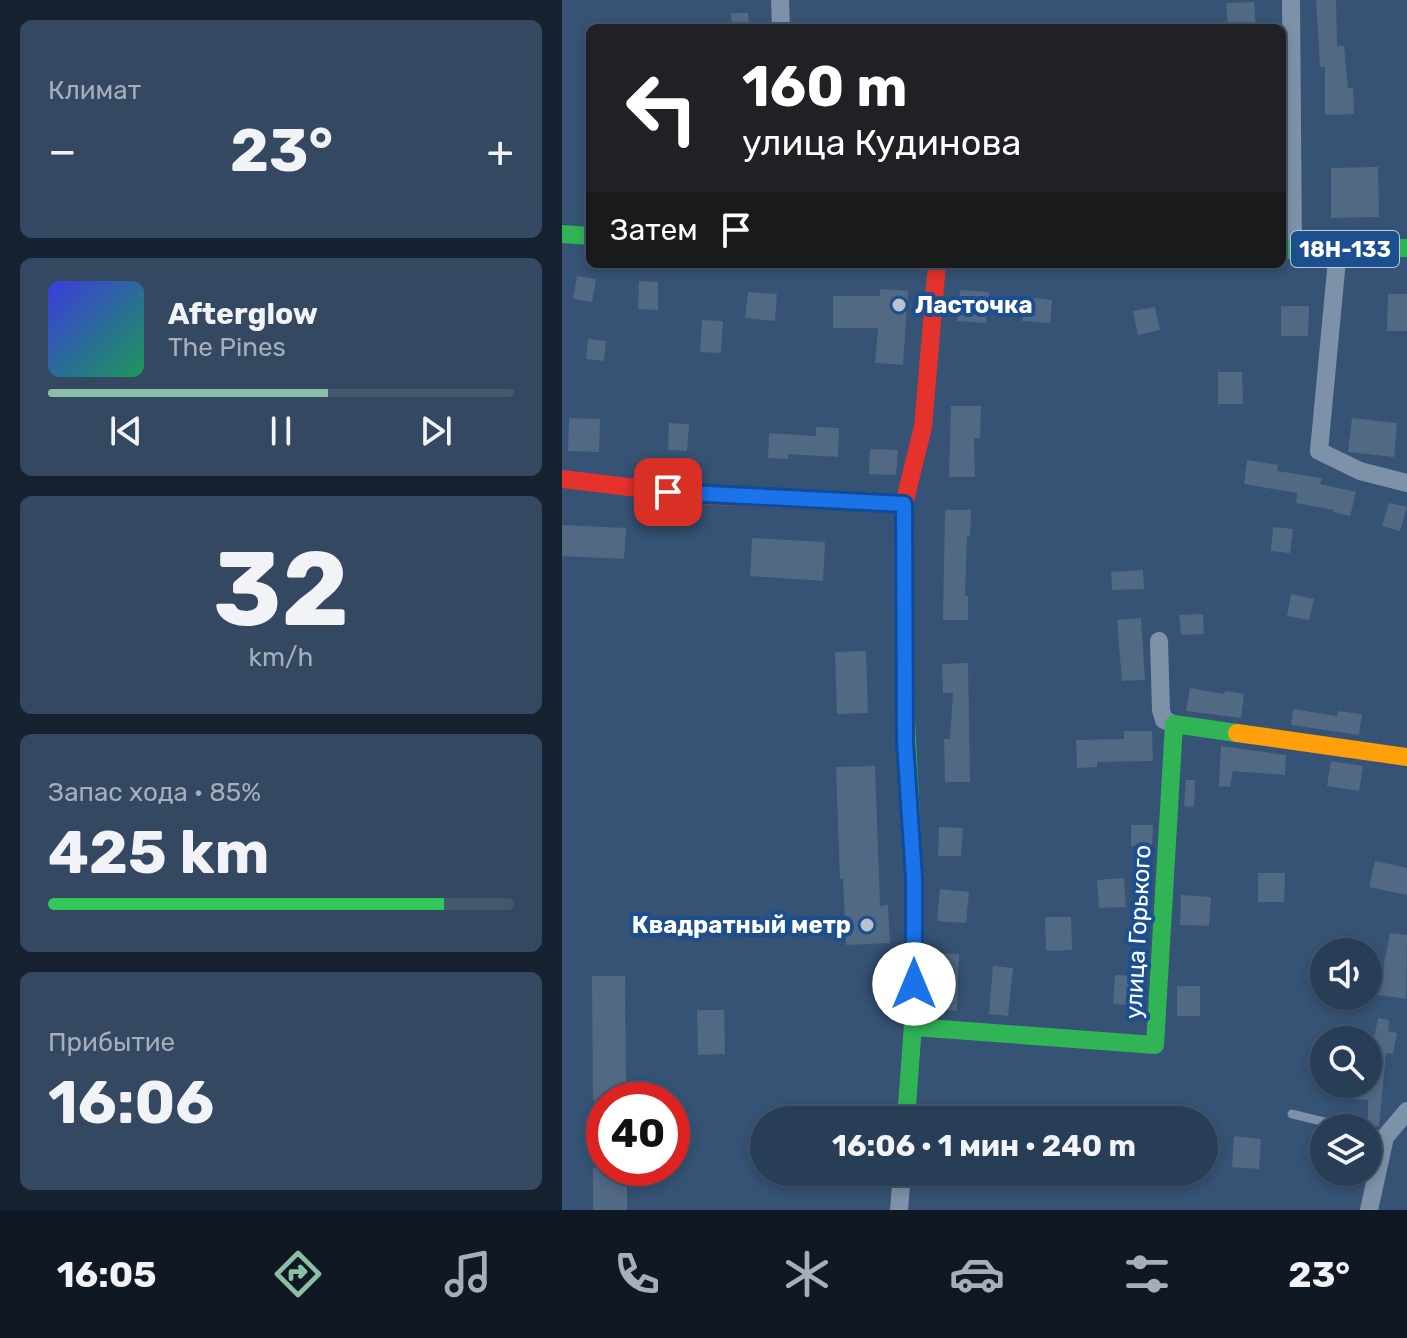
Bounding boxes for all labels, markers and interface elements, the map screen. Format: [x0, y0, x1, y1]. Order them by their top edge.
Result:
text: 160 m [742, 54, 908, 120]
icon: left [610, 56, 714, 160]
text: Климат [48, 75, 141, 106]
text: 23° [230, 115, 333, 186]
text: улица Кудинова [742, 121, 1021, 164]
text: − [48, 125, 77, 177]
text: + [487, 125, 514, 177]
icon: arrive [714, 208, 758, 252]
text: Затем [610, 212, 698, 248]
road number: 18Н-133 [1291, 231, 1399, 267]
place label: Ласточка [915, 291, 1033, 319]
text: Afterglow [168, 296, 318, 332]
marker: Ласточка [890, 296, 908, 314]
text: The Pines [168, 332, 286, 363]
icon: previous [104, 409, 148, 453]
icon: pause [259, 409, 303, 453]
icon: next [414, 409, 458, 453]
pin [634, 458, 702, 526]
icon: arrive [646, 470, 690, 514]
text: 32 [213, 528, 349, 651]
text: km/h [249, 642, 313, 673]
text: Запас хода · 85% [48, 777, 261, 808]
text: 425 km [48, 817, 270, 888]
street label: улица Горького [1119, 844, 1157, 1020]
place label: Квадратный метр [632, 911, 851, 939]
marker: Квадратный метр [858, 916, 876, 934]
map controls [1310, 938, 1382, 1186]
button: sound [1310, 938, 1382, 1010]
position arrow [872, 942, 956, 1026]
button: search [1310, 1026, 1382, 1098]
text: Прибытие [48, 1027, 175, 1058]
text: 16:06 [48, 1067, 214, 1138]
speed limit sign: 40 [586, 1082, 690, 1186]
button: layers [1310, 1114, 1382, 1186]
text: 16:06 · 1 мин · 240 m [832, 1128, 1136, 1164]
icon: directions [270, 1246, 326, 1302]
icon: music [440, 1246, 496, 1302]
icon: phone [609, 1246, 665, 1302]
icon: climate [779, 1246, 835, 1302]
icon: car [949, 1246, 1005, 1302]
icon: filters [1119, 1246, 1175, 1302]
text: 16:05 [57, 1253, 156, 1296]
text: 23° [1288, 1253, 1350, 1296]

